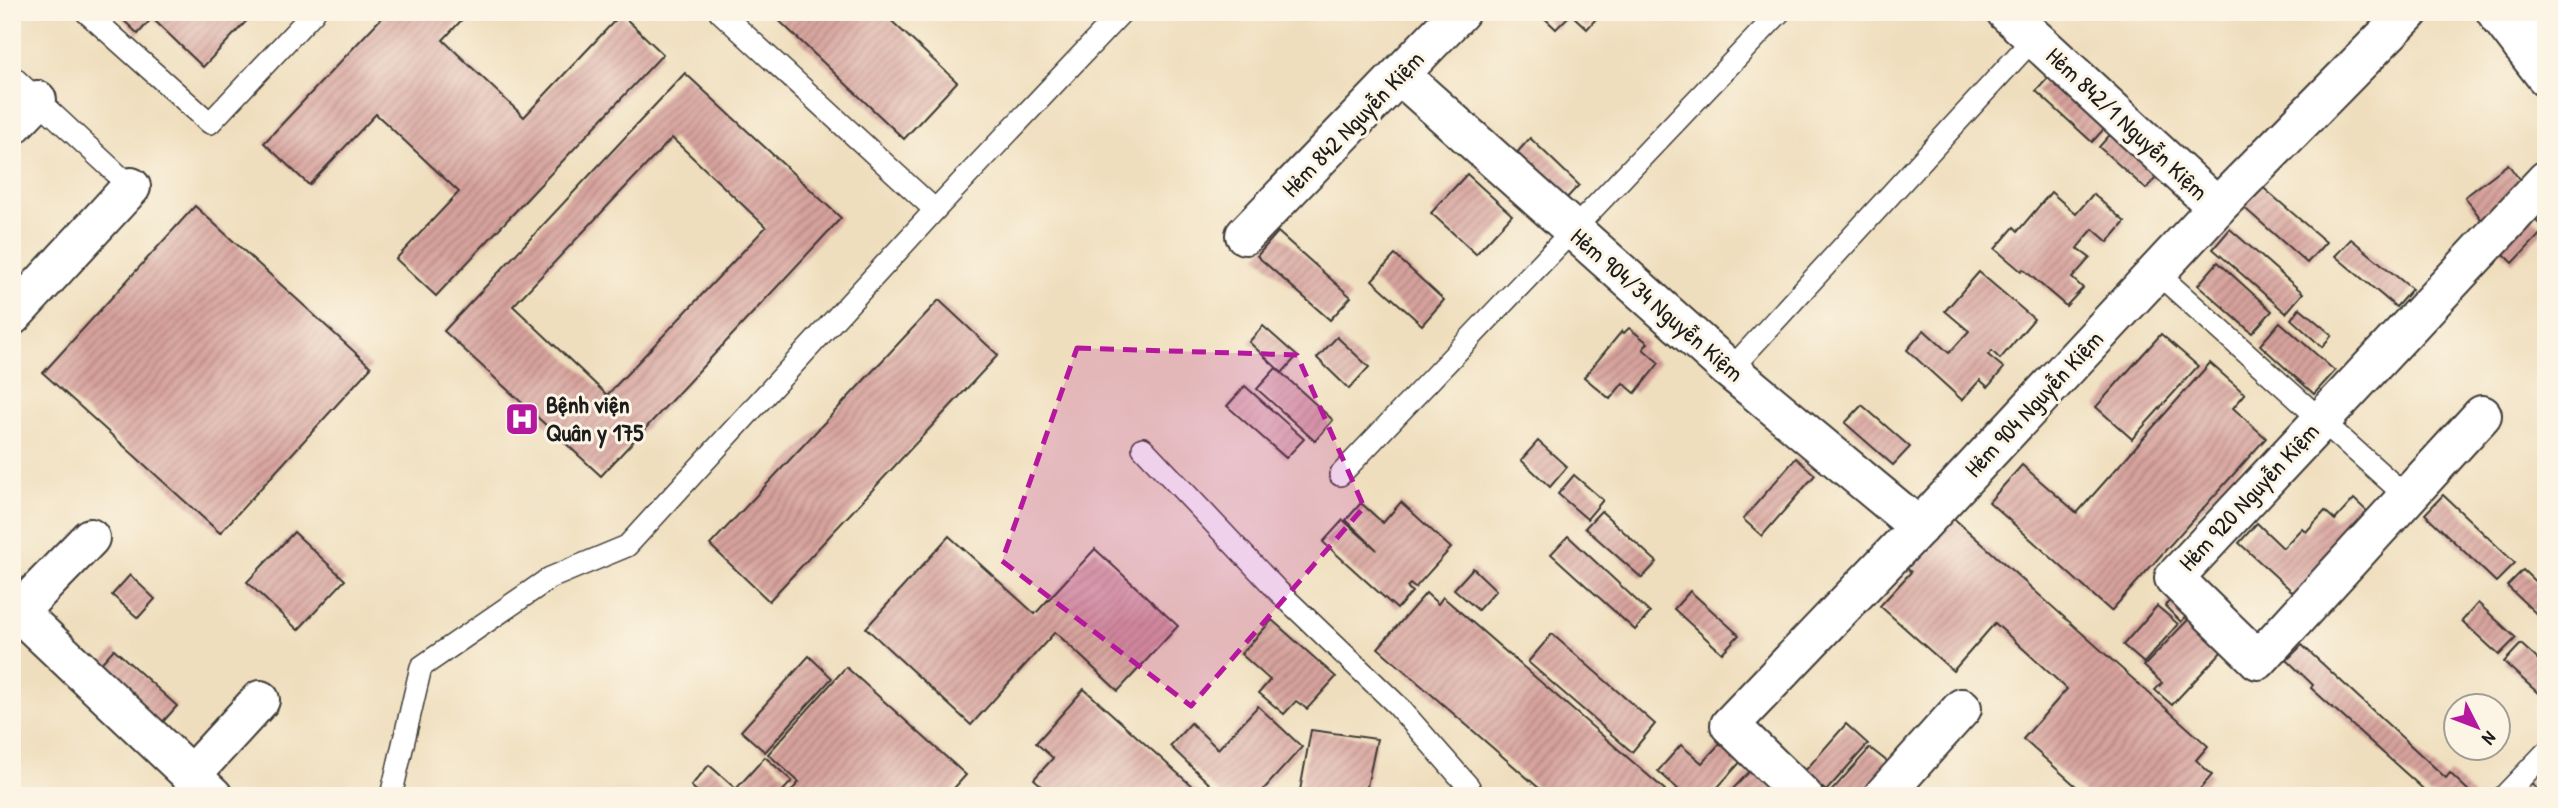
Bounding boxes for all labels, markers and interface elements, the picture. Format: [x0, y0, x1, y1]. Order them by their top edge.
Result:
street label: Hẻm 842/1 Nguyễn Kiệm [2040, 40, 2216, 207]
street label: Hẻm 842 Nguyễn Kiệm [1274, 43, 1430, 203]
street label: Hẻm 904/34 Nguyễn Kiệm [1564, 220, 1751, 388]
street label: Hẻm 904 Nguyễn Kiệm [1957, 323, 2110, 484]
place label: Bệnh viện Quân y 175 [546, 388, 644, 449]
hospital icon: Bệnh viện Quân y 175 [503, 400, 541, 438]
street label: Hẻm 920 Nguyễn Kiệm [2171, 415, 2325, 577]
north arrow [2442, 692, 2512, 762]
text: N [2477, 726, 2503, 751]

